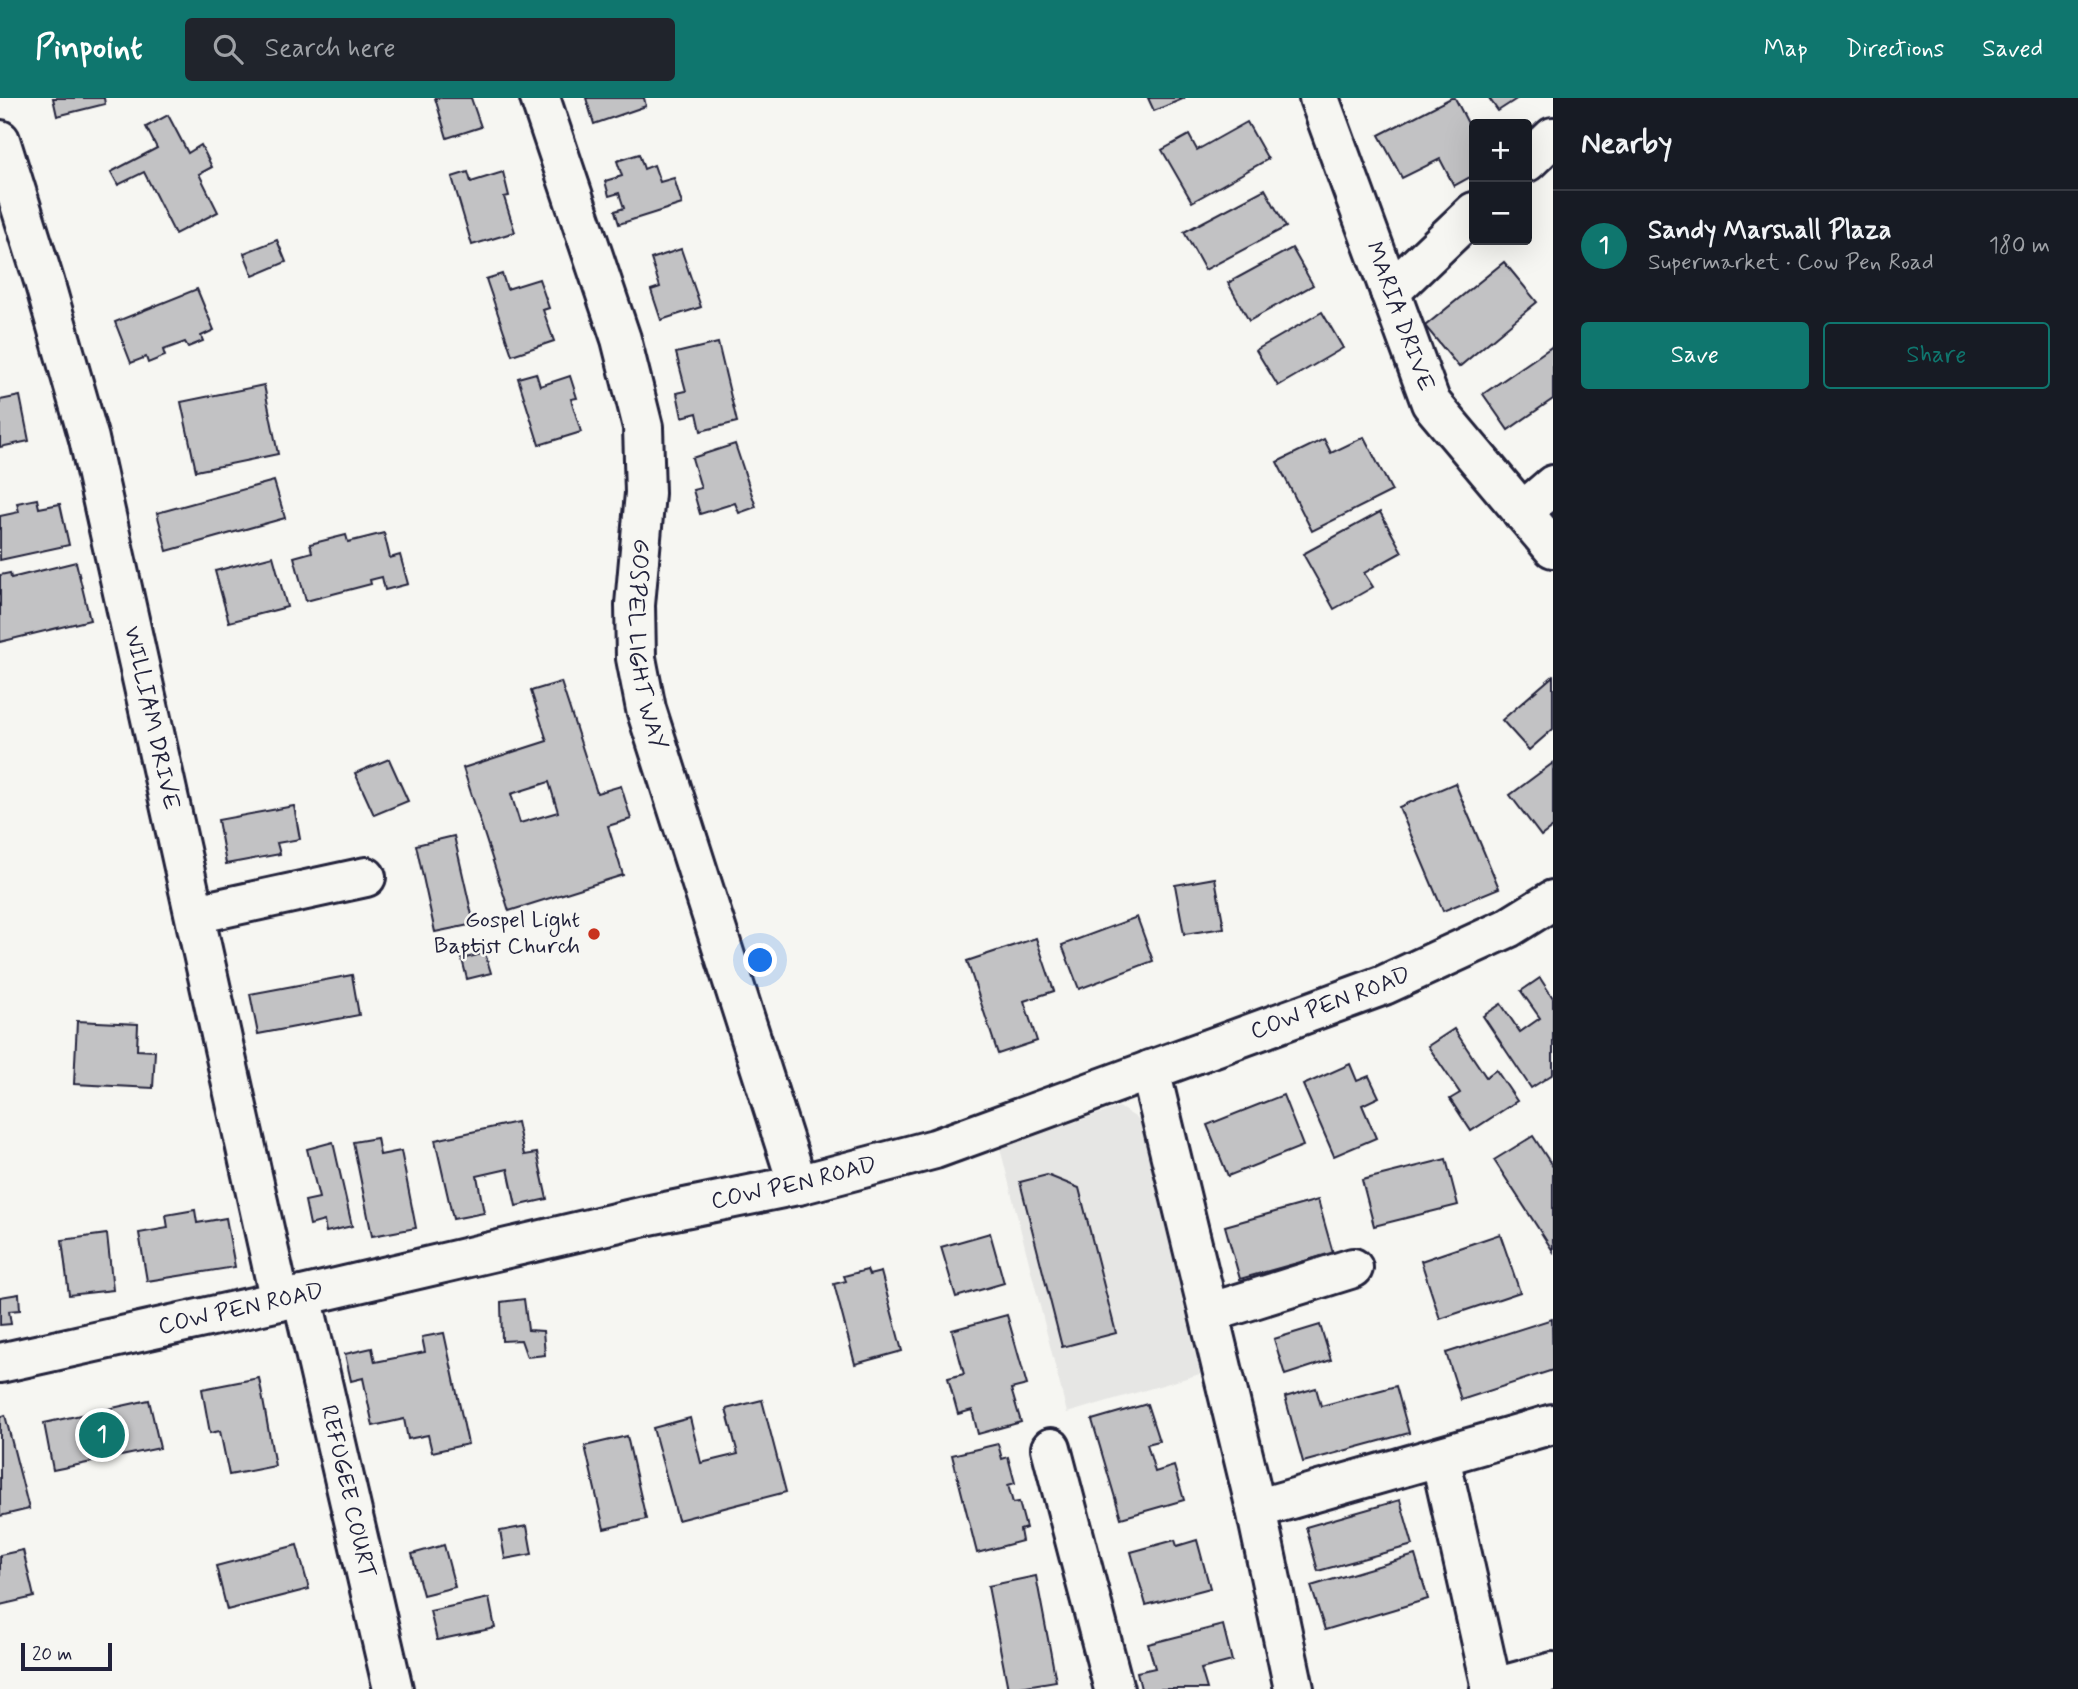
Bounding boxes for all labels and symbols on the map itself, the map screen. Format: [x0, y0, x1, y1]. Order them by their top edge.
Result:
street label: MARIA DRIVE [1358, 238, 1441, 396]
street label: GOSPEL LIGHT WAY [619, 537, 673, 754]
street label: WILLIAM DRIVE [116, 623, 186, 813]
place label: Gospel Light Baptist Church [434, 906, 580, 962]
marker: Gospel Light Baptist Church [586, 926, 602, 942]
your location [743, 943, 777, 977]
street label: COW PEN ROAD [1247, 960, 1416, 1047]
street label: COW PEN ROAD [709, 1150, 880, 1217]
street label: COW PEN ROAD [155, 1276, 327, 1342]
street label: REFUGEE COURT [313, 1402, 382, 1581]
pin: 1 [79, 1409, 125, 1461]
scale bar [21, 1640, 112, 1672]

